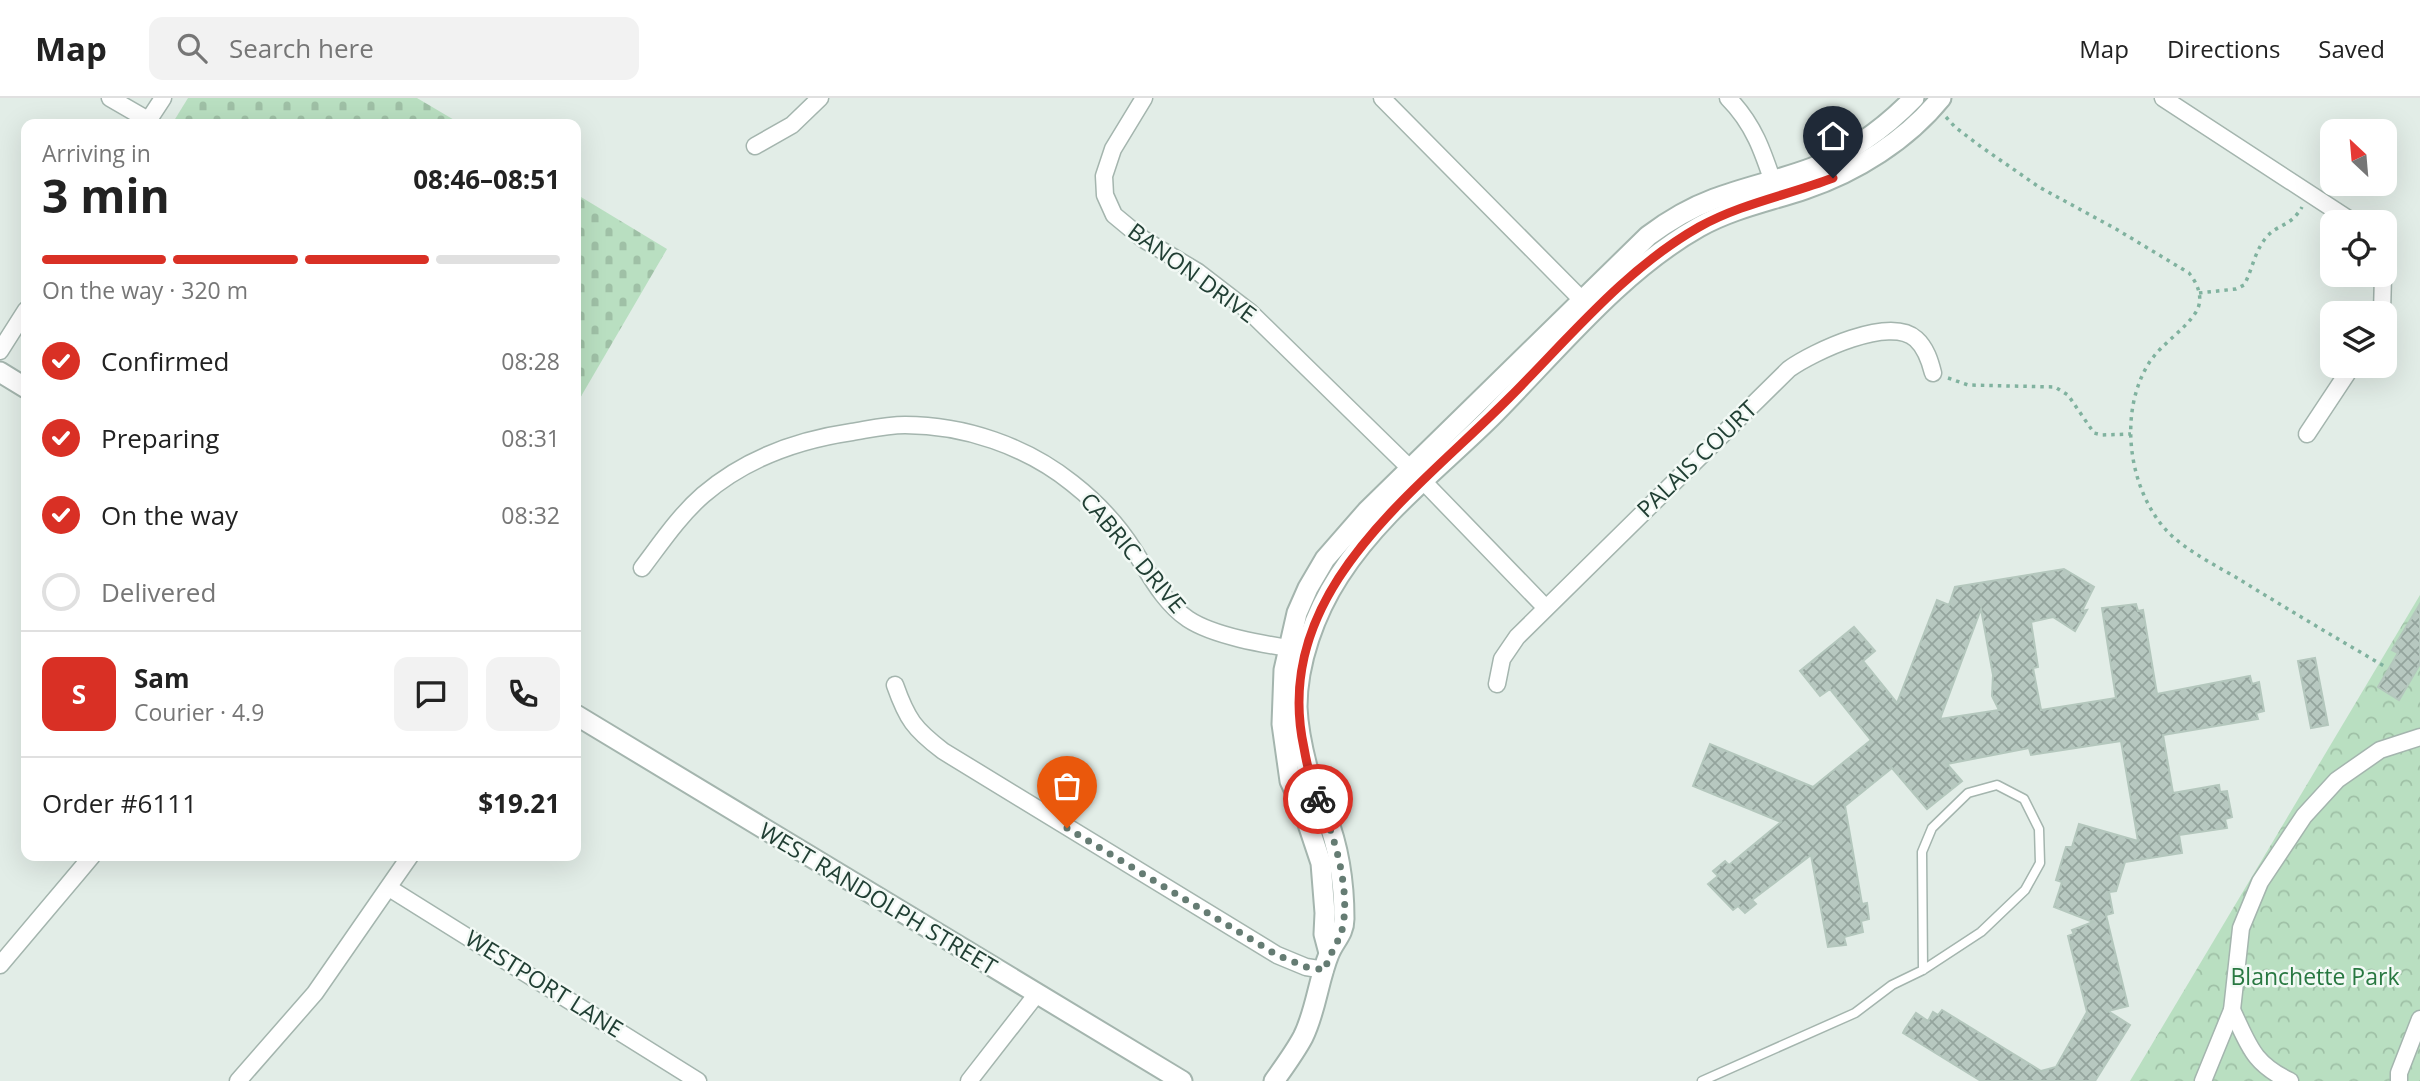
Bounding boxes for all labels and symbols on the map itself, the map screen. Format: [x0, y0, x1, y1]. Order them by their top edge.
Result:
pin [1803, 106, 1863, 178]
north arrow [2320, 119, 2398, 196]
street label: BANON DRIVE [1122, 215, 1263, 330]
street label: PALAIS COURT [1629, 392, 1764, 524]
street label: CABRIC DRIVE [1074, 485, 1194, 620]
pin [1037, 756, 1097, 828]
courier [1283, 764, 1353, 834]
street label: WEST RANDOLPH STREET [754, 814, 1004, 982]
street label: WESTPORT LANE [460, 922, 630, 1045]
park label: Blanchette Park [2231, 960, 2399, 992]

